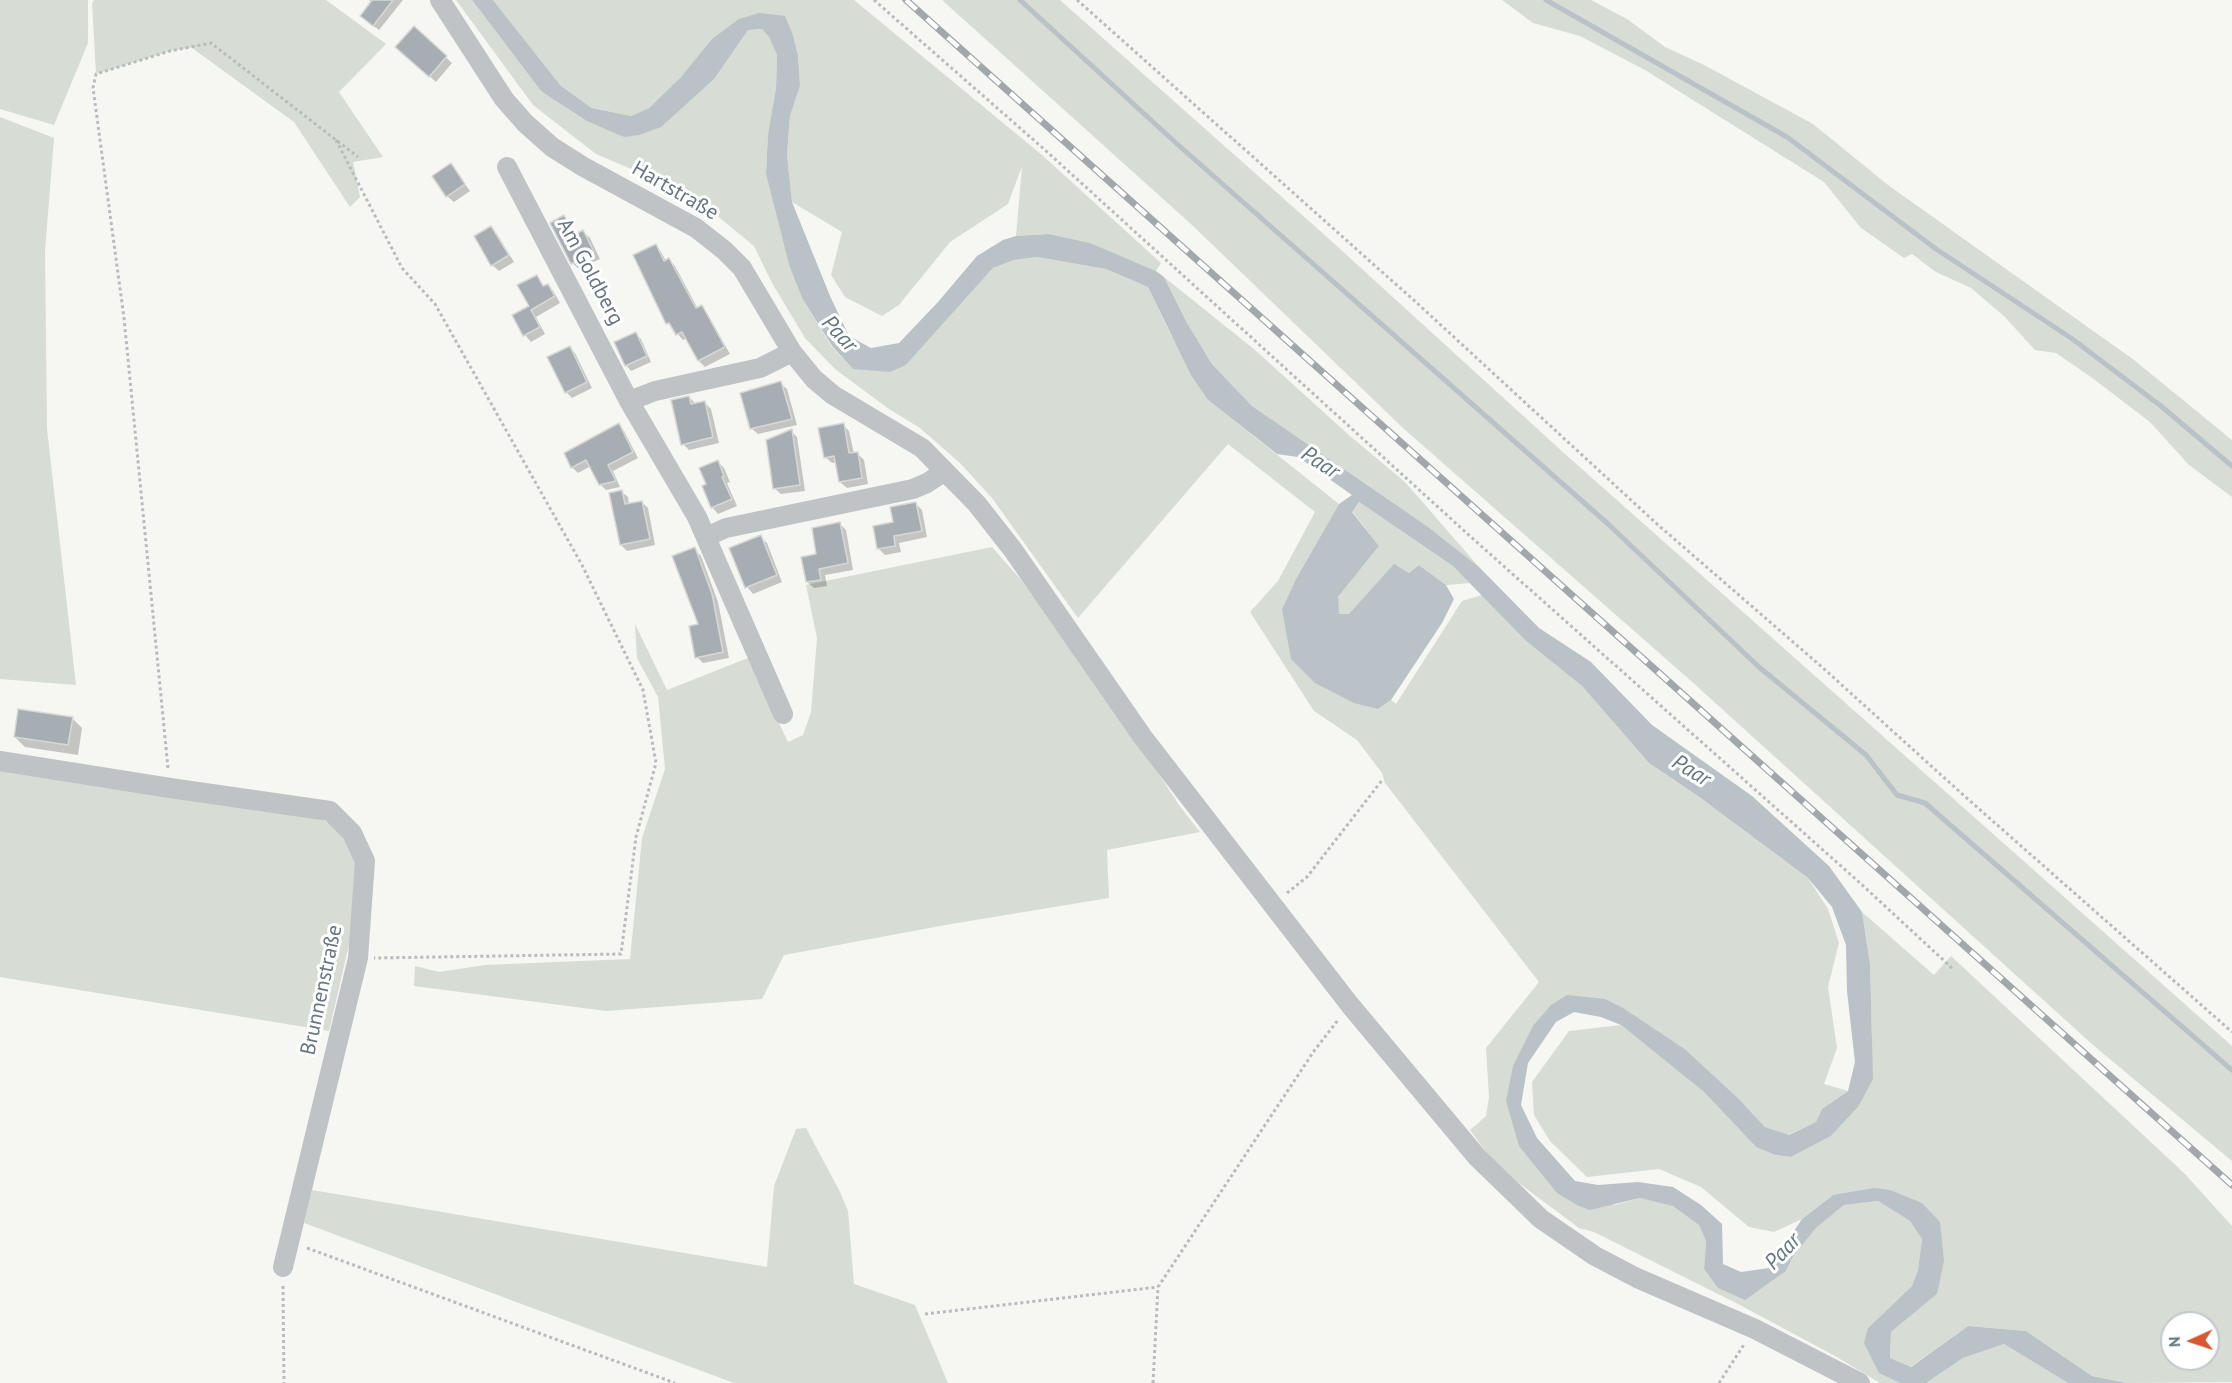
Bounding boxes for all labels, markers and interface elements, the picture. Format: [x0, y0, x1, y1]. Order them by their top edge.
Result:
street label: Hartstraße [627, 156, 723, 226]
street label: Am Goldberg [551, 214, 629, 330]
water label: Paar [816, 310, 862, 358]
water label: Paar [1296, 441, 1344, 485]
water label: Paar [1667, 749, 1715, 793]
street label: Brunnenstraße [296, 923, 348, 1057]
water label: Paar [1760, 1228, 1806, 1276]
north arrow [2160, 1311, 2220, 1371]
text: N [2164, 1336, 2184, 1348]

